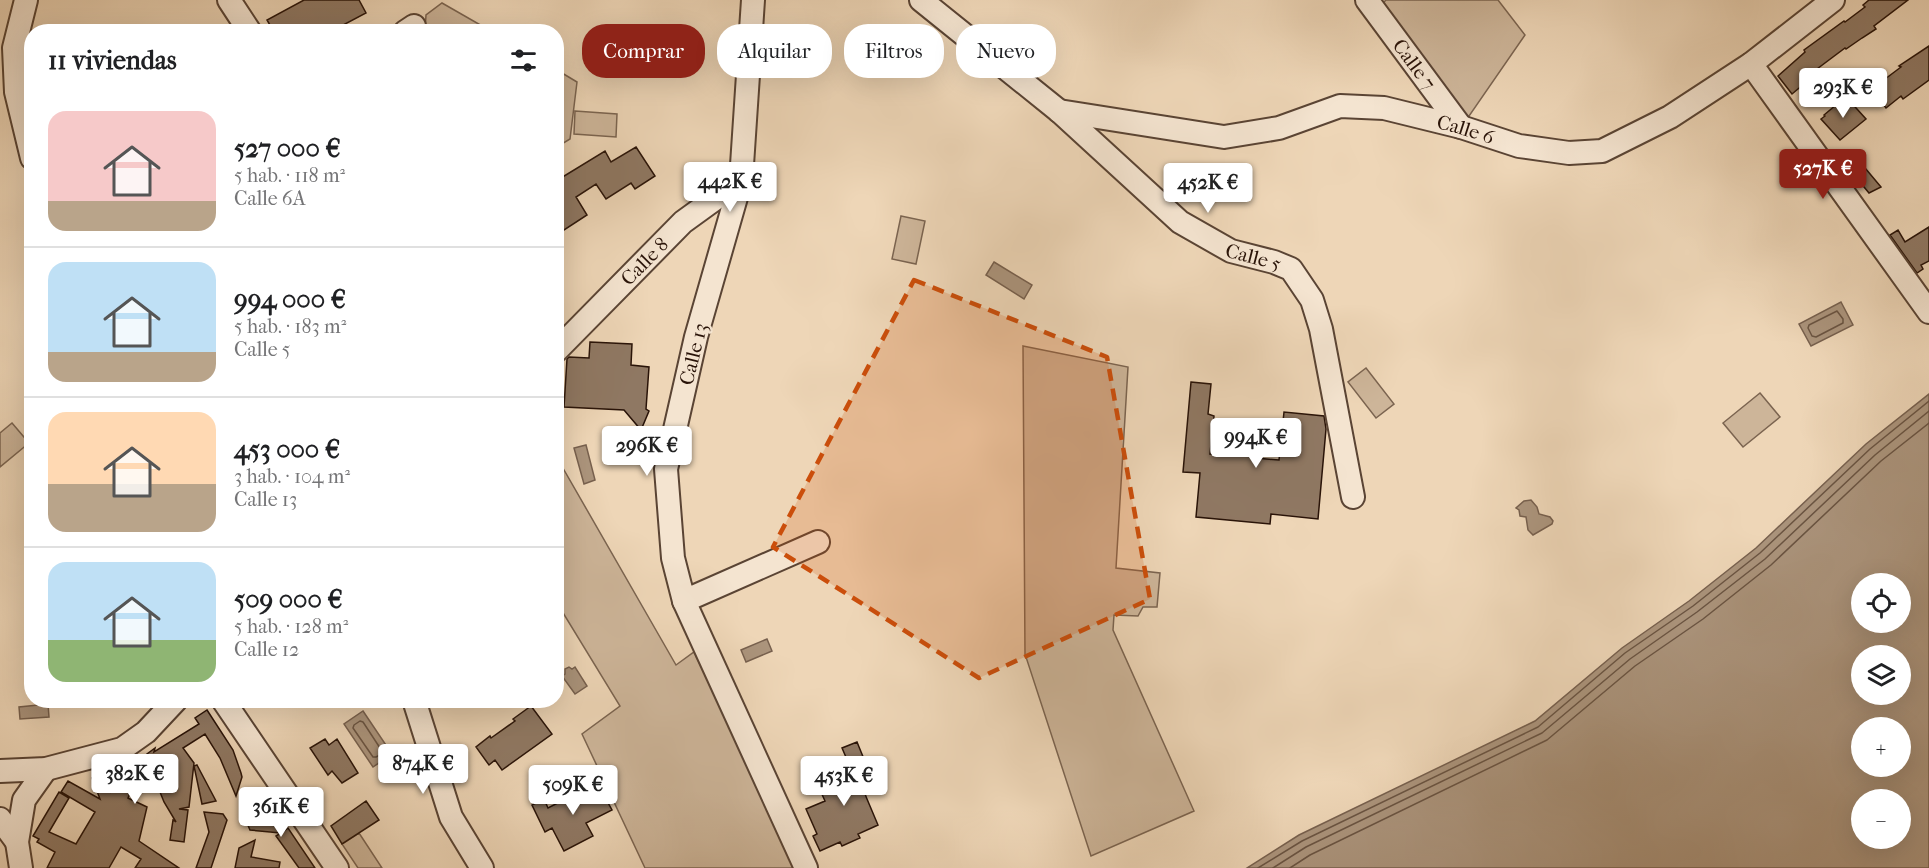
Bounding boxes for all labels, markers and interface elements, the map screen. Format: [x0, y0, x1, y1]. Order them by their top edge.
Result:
chip: Comprar [582, 24, 705, 78]
chip: Alquilar [717, 24, 832, 78]
chip: Filtros [844, 24, 944, 78]
chip: Nuevo [956, 24, 1056, 78]
street label: Calle 7 [1388, 35, 1441, 95]
icon: filters [507, 44, 540, 77]
text: 11 viviendas [48, 45, 177, 76]
pin: 293K € [1794, 68, 1892, 119]
text: 293K € [1813, 76, 1873, 99]
street label: Calle 6 [1435, 110, 1497, 149]
text: 527 000 € [234, 133, 341, 164]
icon: home [96, 135, 168, 207]
pin: 527K € [1774, 149, 1872, 200]
text: 527K € [1793, 157, 1853, 180]
pin: 442K € [681, 162, 779, 213]
pin: 452K € [1159, 163, 1257, 214]
text: 5 hab. · 118 m² [234, 164, 345, 187]
text: 442K € [698, 170, 762, 193]
text: 452K € [1178, 171, 1238, 194]
text: Calle 6A [234, 187, 306, 210]
street label: Calle 8 [616, 233, 673, 290]
street label: Calle 5 [1223, 239, 1285, 276]
text: 994 000 € [234, 284, 346, 315]
icon: home [96, 286, 168, 358]
text: 5 hab. · 183 m² [234, 315, 346, 338]
street label: Calle 13 [675, 321, 712, 388]
text: Calle 5 [234, 338, 290, 361]
pin: 994K € [1207, 418, 1305, 469]
pin: 296K € [598, 426, 696, 477]
text: 994K € [1224, 426, 1288, 449]
text: 453 000 € [234, 434, 340, 465]
text: 296K € [616, 434, 678, 457]
icon: home [96, 436, 168, 508]
text: 3 hab. · 104 m² [234, 465, 350, 488]
text: Calle 13 [234, 488, 297, 511]
map controls [1851, 573, 1911, 849]
button: locate [1851, 573, 1911, 633]
text: 509 000 € [234, 584, 343, 615]
icon: home [96, 586, 168, 658]
text: 5 hab. · 128 m² [234, 615, 348, 638]
text: Calle 12 [234, 638, 299, 661]
button: layers [1851, 645, 1911, 705]
button: + [1851, 717, 1911, 777]
pin: 874K € [374, 744, 472, 795]
text: 874K € [392, 752, 454, 775]
pin: 382K € [86, 754, 184, 805]
pin: 453K € [795, 756, 893, 807]
text: 382K € [105, 762, 165, 785]
text: 453K € [815, 764, 873, 787]
pin: 509K € [524, 765, 622, 816]
text: 509K € [543, 773, 603, 796]
pin: 361K € [232, 787, 330, 838]
button: − [1851, 789, 1911, 849]
text: 361K € [253, 795, 309, 818]

